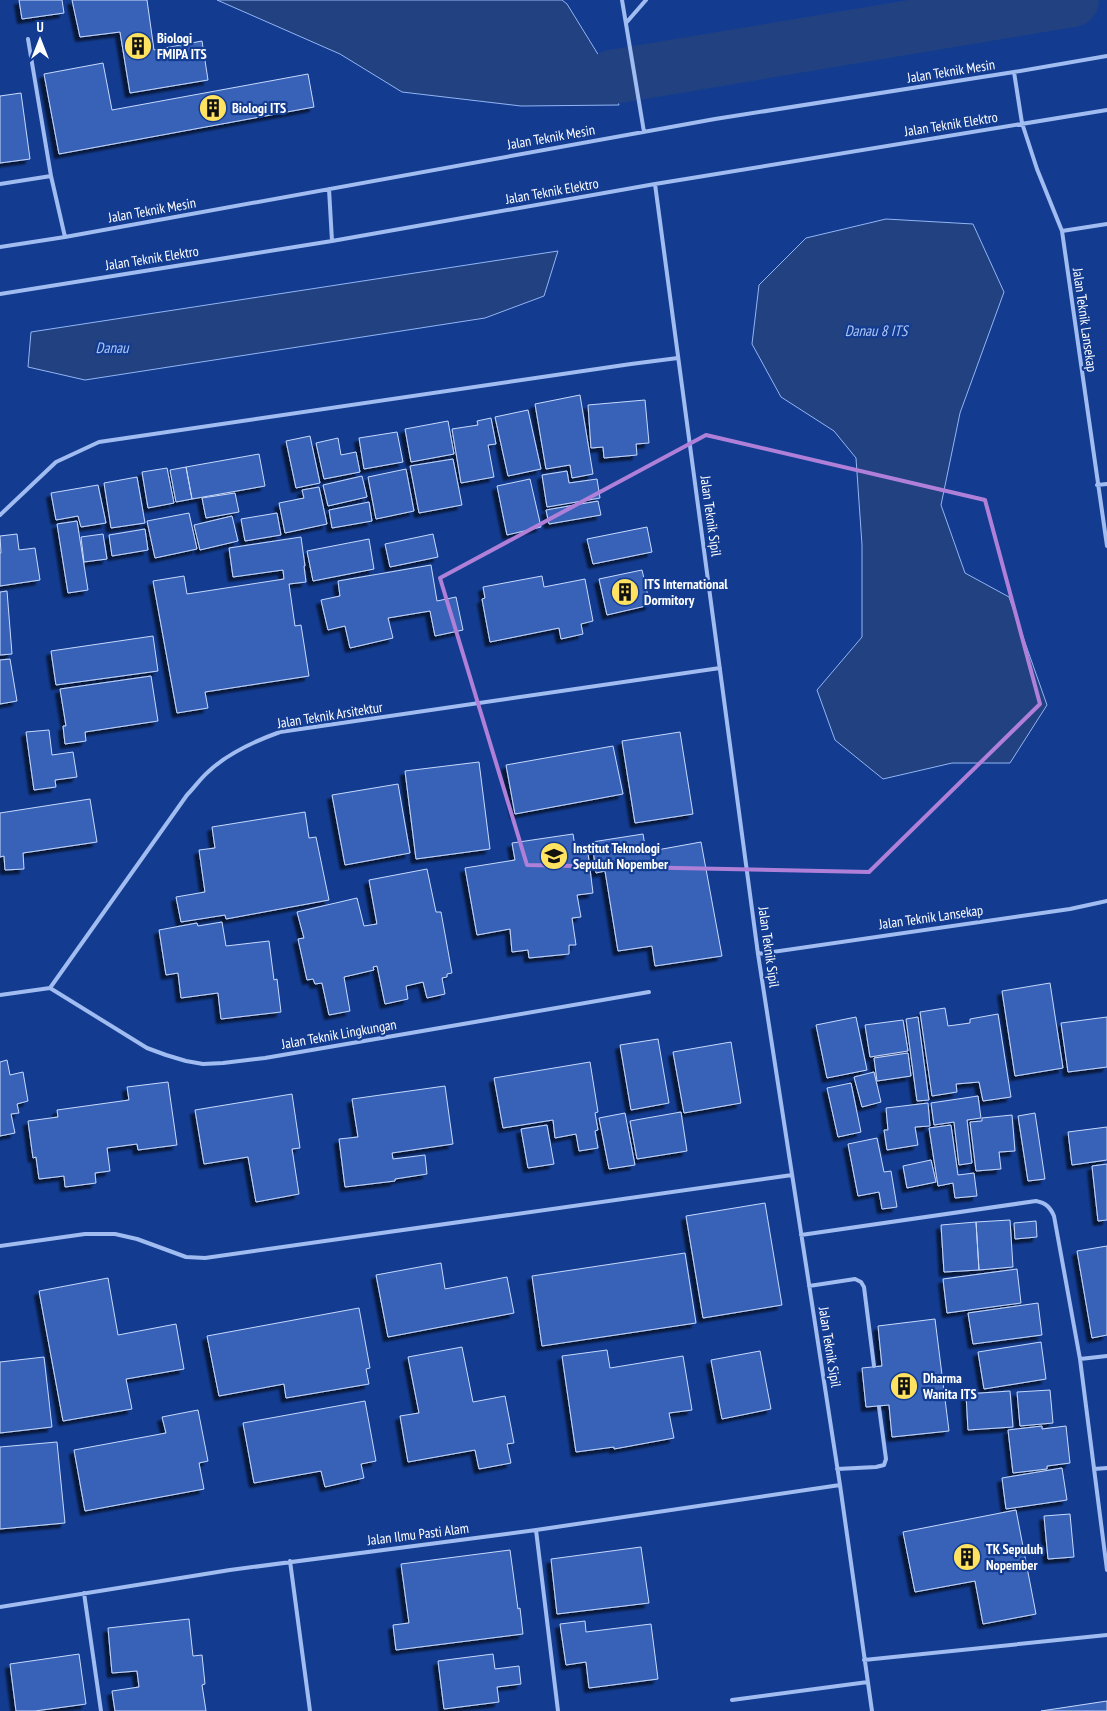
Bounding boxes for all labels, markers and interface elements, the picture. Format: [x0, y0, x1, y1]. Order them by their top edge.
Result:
north arrow [15, 15, 65, 65]
text: U [36, 18, 44, 36]
place label: Biologi FMIPA ITS [157, 29, 207, 63]
building icon: Biologi FMIPA ITS [123, 31, 153, 61]
street label: Jalan Teknik Mesin [905, 55, 996, 87]
building icon: Biologi ITS [198, 93, 228, 123]
place label: Biologi ITS [232, 99, 286, 117]
street label: Jalan Teknik Elektro [902, 108, 999, 140]
street label: Jalan Teknik Mesin [505, 120, 596, 154]
street label: Jalan Teknik Elektro [503, 174, 600, 208]
street label: Jalan Teknik Mesin [106, 193, 197, 227]
street label: Jalan Teknik Elektro [103, 242, 200, 274]
street label: Jalan Teknik Lansekap [1069, 266, 1101, 373]
water label: Danau 8 ITS [845, 321, 910, 340]
water label: Danau [96, 338, 130, 357]
street label: Jalan Teknik Sipil [696, 474, 726, 558]
place label: ITS International Dormitory [644, 575, 728, 609]
building icon: ITS International Dormitory [610, 577, 640, 607]
street label: Jalan Teknik Arsitektur [275, 698, 384, 732]
place label: Institut Teknologi Sepuluh Nopember [573, 839, 669, 873]
school or university icon: Institut Teknologi Sepuluh Nopember [539, 841, 569, 871]
street label: Jalan Teknik Lansekap [877, 901, 984, 933]
street label: Jalan Teknik Sipil [754, 905, 784, 989]
street label: Jalan Teknik Lingkungan [279, 1015, 398, 1053]
street label: Jalan Teknik Sipil [815, 1304, 845, 1389]
place label: Dharma Wanita ITS [922, 1369, 977, 1403]
building icon: Dharma Wanita ITS [889, 1371, 919, 1401]
street label: Jalan Ilmu Pasti Alam [365, 1519, 470, 1549]
place label: TK Sepuluh Nopember [986, 1540, 1043, 1574]
building icon: TK Sepuluh Nopember [952, 1542, 982, 1572]

